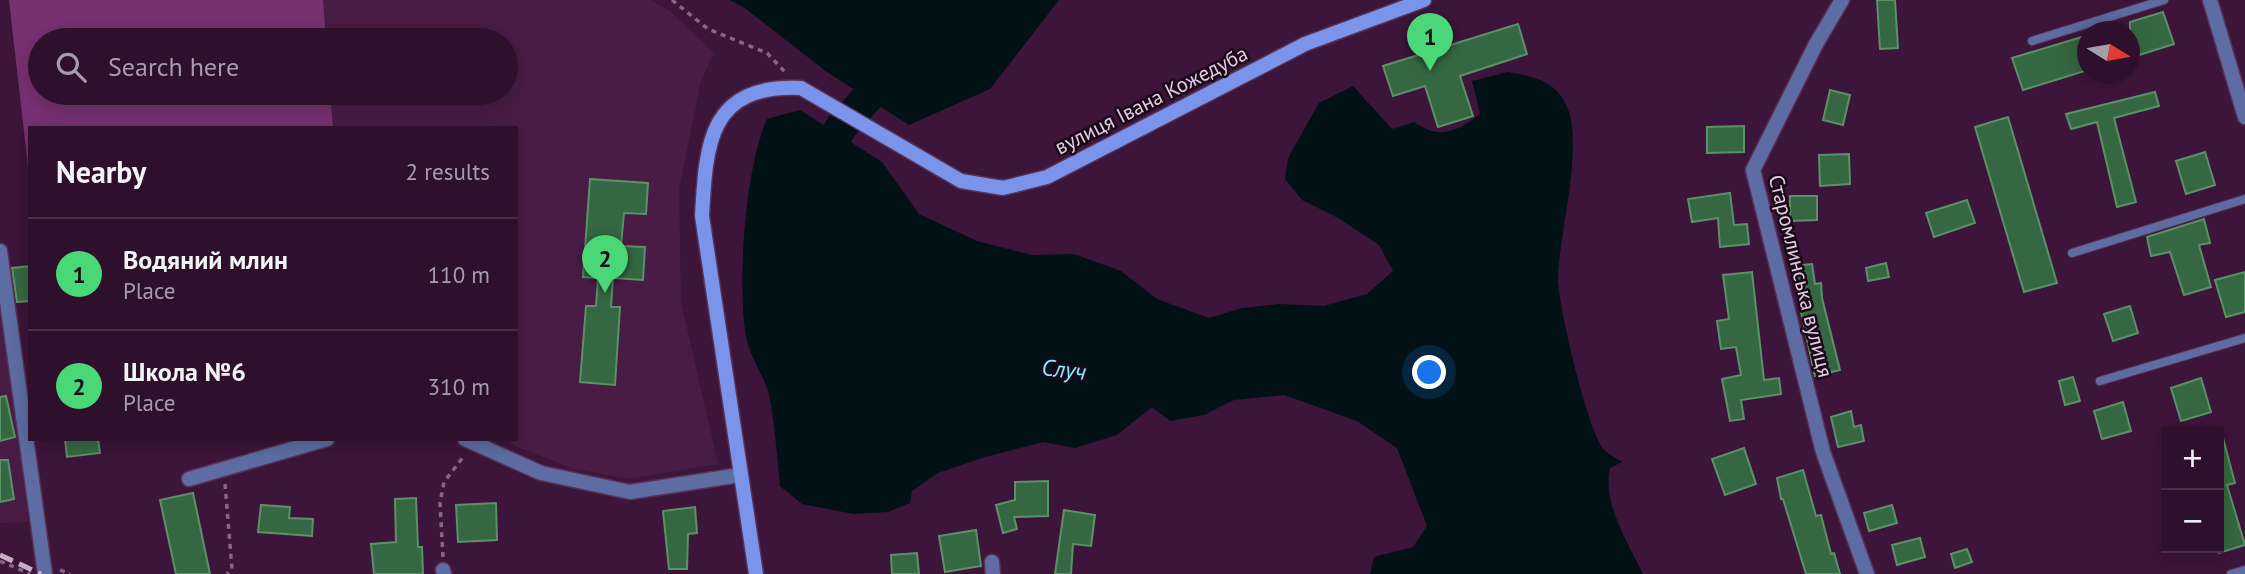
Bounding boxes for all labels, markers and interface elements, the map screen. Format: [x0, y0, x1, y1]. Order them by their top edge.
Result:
pin: 1 [1407, 13, 1453, 71]
north arrow [2077, 21, 2140, 84]
search box [28, 28, 518, 105]
street label: вулиця Івана Кожедуба [1050, 40, 1252, 160]
icon: search [52, 48, 90, 86]
text: Search here [108, 50, 239, 83]
text: Nearby [56, 152, 146, 191]
text: 2 results [406, 157, 490, 186]
street label: Старомлинська вулиця [1763, 172, 1839, 380]
pin: 2 [582, 235, 628, 293]
text: Водяний млин [123, 243, 288, 276]
text: 1 [72, 260, 86, 289]
text: 110 m [428, 260, 490, 289]
text: Place [123, 276, 176, 305]
water label: Случ [1040, 352, 1088, 386]
text: Школа №6 [123, 355, 246, 388]
your location [1412, 355, 1446, 389]
text: 2 [72, 372, 86, 401]
text: 310 m [428, 372, 490, 401]
text: Place [123, 388, 176, 417]
map controls [2161, 427, 2224, 553]
button: + [2161, 427, 2224, 490]
button: − [2161, 490, 2224, 553]

